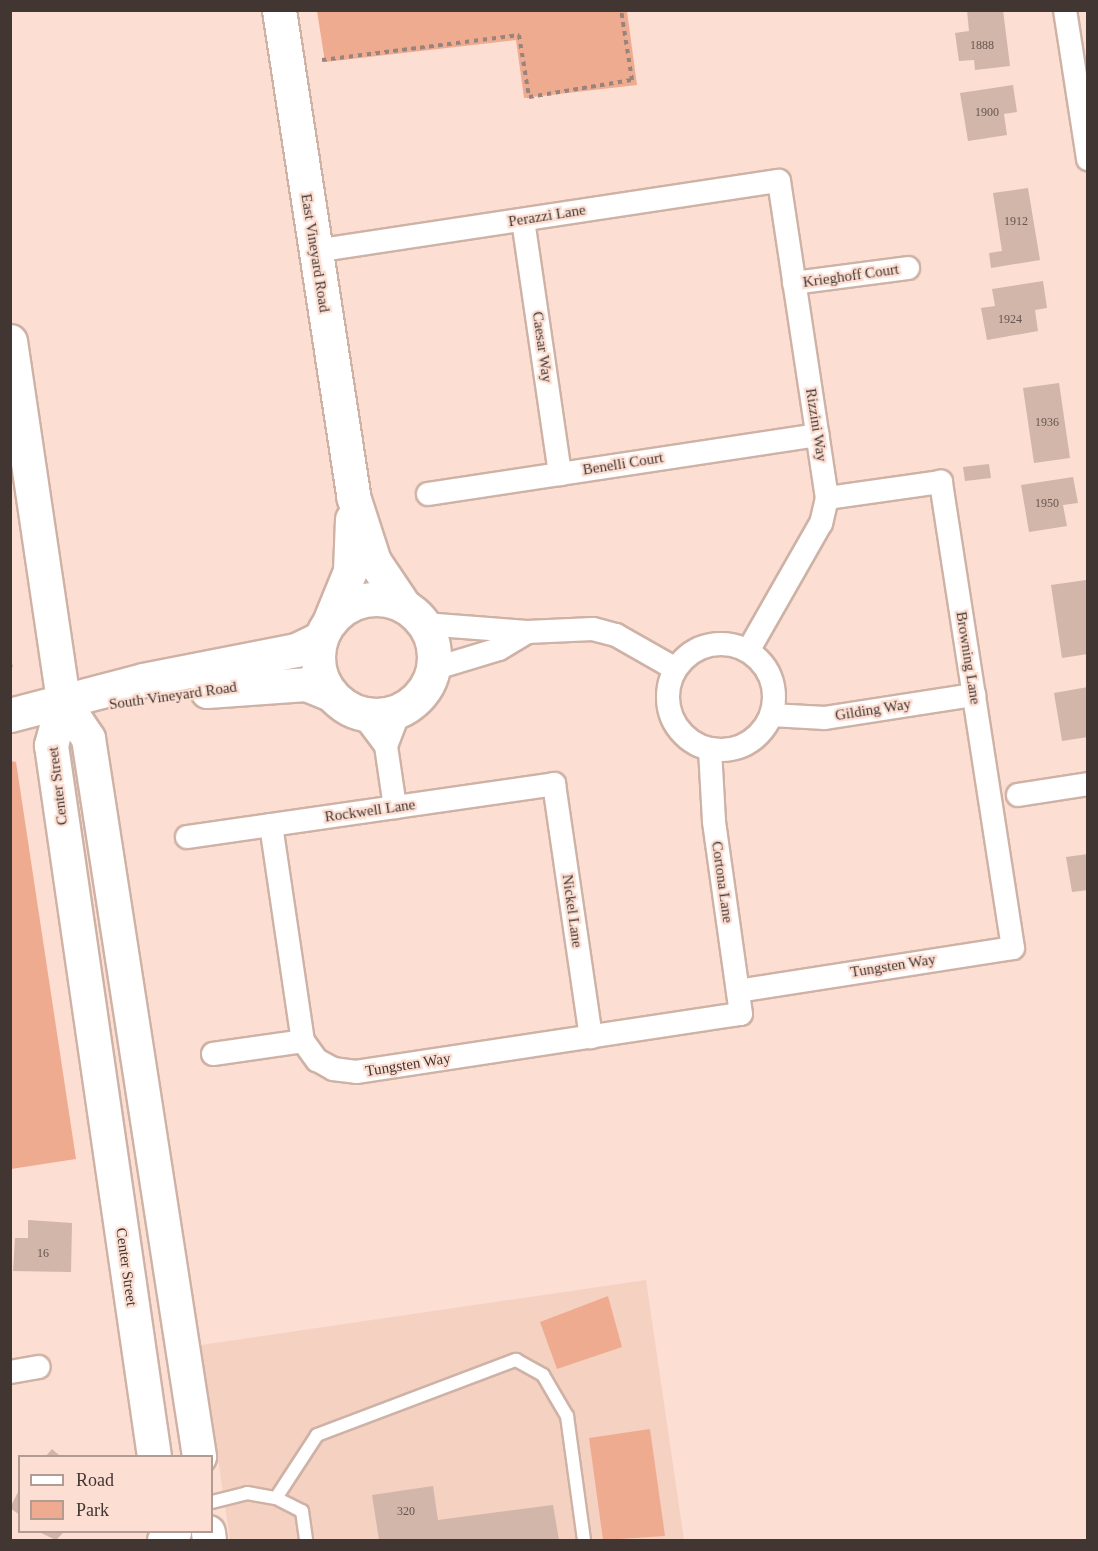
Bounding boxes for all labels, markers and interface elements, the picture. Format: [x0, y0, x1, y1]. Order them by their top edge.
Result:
house number: 1888 [970, 39, 994, 53]
house number: 1900 [975, 106, 999, 120]
street label: East Vineyard Road [297, 192, 333, 314]
street label: Perazzi Lane [507, 201, 587, 231]
house number: 1912 [1004, 215, 1028, 229]
street label: Krieghoff Court [802, 260, 900, 292]
street label: Caesar Way [528, 310, 556, 384]
house number: 1924 [998, 313, 1022, 327]
street label: Rizzini Way [801, 387, 831, 463]
house number: 1936 [1035, 416, 1059, 430]
street label: Benelli Court [581, 449, 665, 479]
house number: 1950 [1035, 497, 1059, 511]
street label: Browning Lane [952, 610, 984, 706]
street label: South Vineyard Road [108, 678, 238, 714]
street label: Gilding Way [834, 695, 912, 725]
street label: Center Street [44, 746, 72, 826]
street label: Rockwell Lane [324, 796, 416, 826]
street label: Cortona Lane [707, 840, 737, 924]
street label: Nickel Lane [558, 873, 586, 949]
street label: Tungsten Way [849, 950, 937, 982]
street label: Tungsten Way [364, 1049, 452, 1081]
street label: Center Street [112, 1227, 140, 1307]
house number: 16 [37, 1247, 49, 1261]
legend [18, 1455, 213, 1533]
text: Road [76, 1470, 114, 1490]
text: Park [76, 1500, 109, 1520]
house number: 320 [397, 1505, 415, 1519]

